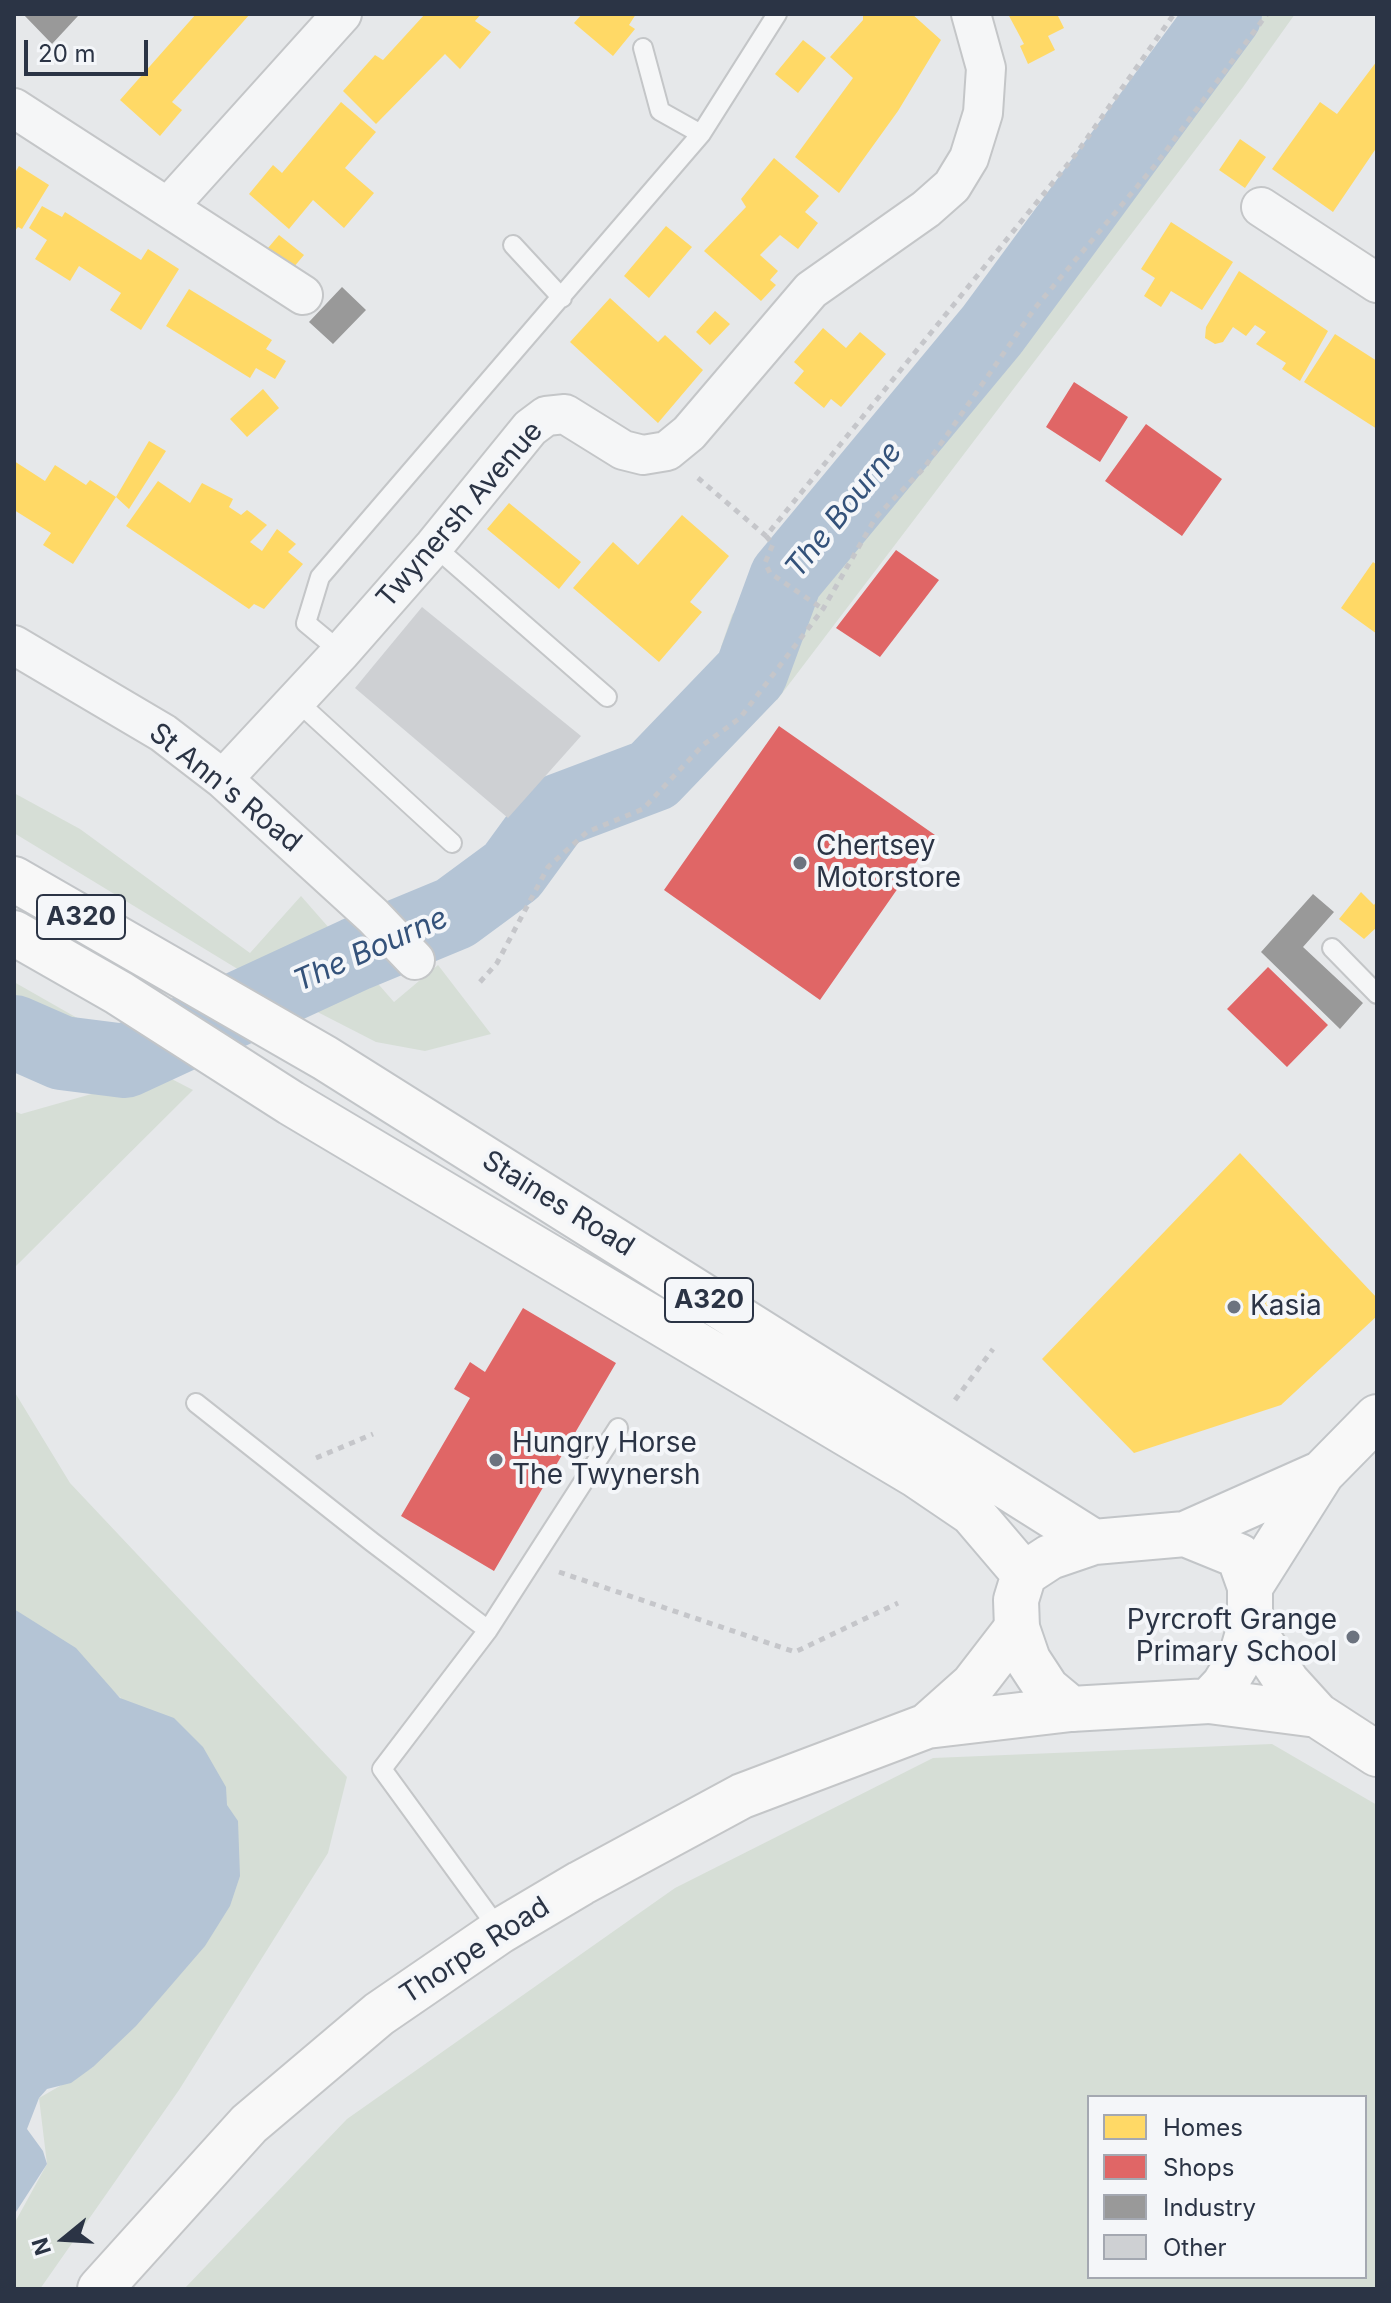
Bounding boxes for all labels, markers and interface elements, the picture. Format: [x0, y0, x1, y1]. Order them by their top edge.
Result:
scale bar [28, 24, 152, 74]
text: 20 m [38, 39, 96, 68]
street label: Twynersh Avenue [370, 415, 550, 615]
water label: The Bourne [778, 435, 910, 585]
street label: St Ann's Road [142, 716, 308, 860]
place label: Chertsey Motorstore [816, 830, 961, 896]
marker: Chertsey Motorstore [791, 854, 809, 872]
road number: A320 [37, 895, 125, 939]
water label: The Bourne [288, 900, 454, 1000]
street label: Staines Road [476, 1144, 640, 1264]
road number: A320 [665, 1278, 753, 1322]
place label: Kasia [1250, 1290, 1322, 1324]
marker: Kasia [1225, 1298, 1243, 1316]
place label: Hungry Horse The Twynersh [512, 1427, 701, 1493]
marker: Hungry Horse The Twynersh [487, 1451, 505, 1469]
place label: Pyrcroft Grange Primary School [1127, 1604, 1337, 1670]
marker: Pyrcroft Grange Primary School [1344, 1628, 1362, 1646]
street label: Thorpe Road [394, 1890, 556, 2012]
legend [1087, 2095, 1367, 2279]
text: Homes [1163, 2113, 1243, 2142]
text: Shops [1163, 2153, 1234, 2182]
text: Industry [1163, 2193, 1256, 2222]
north arrow [24, 2199, 104, 2279]
text: Other [1163, 2233, 1226, 2262]
text: N [26, 2234, 56, 2258]

